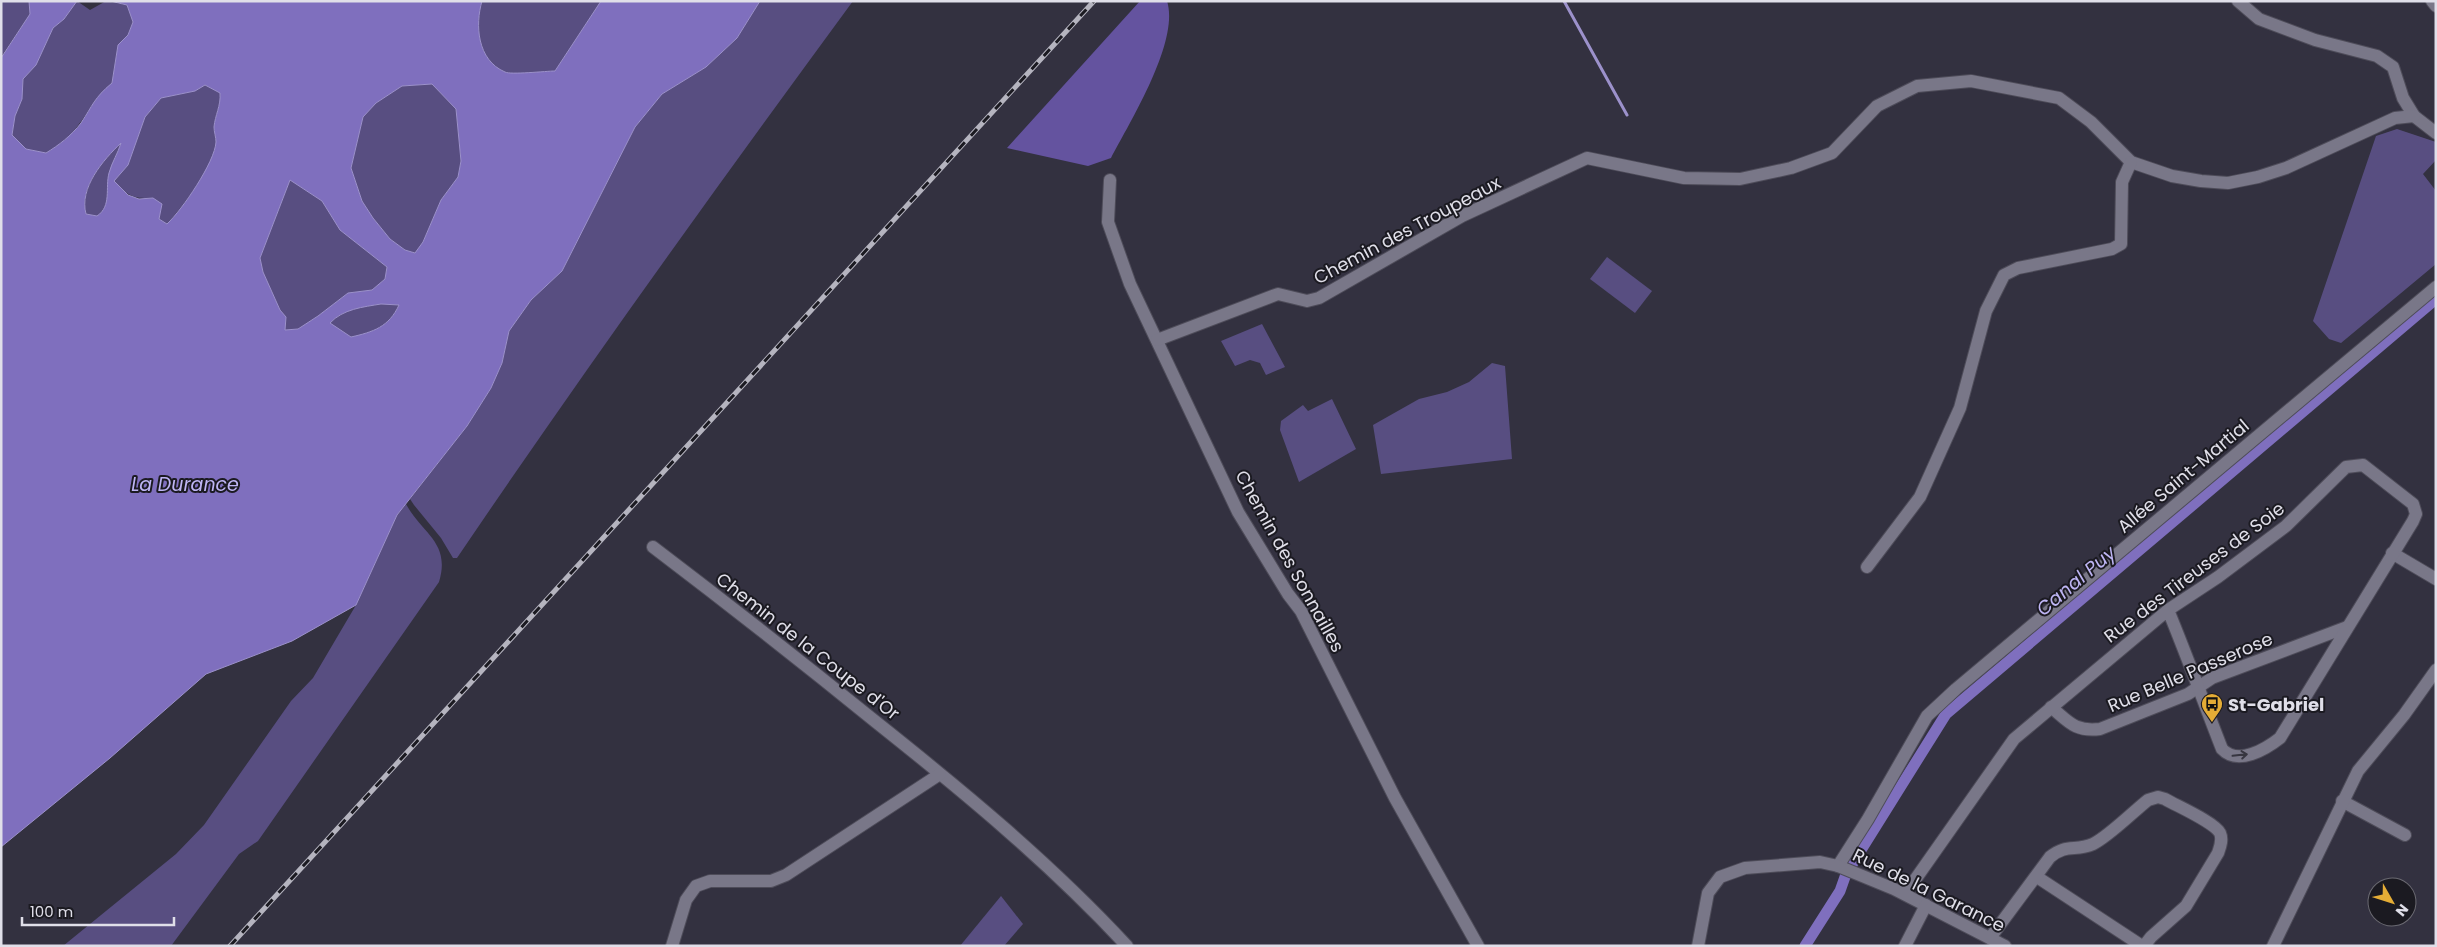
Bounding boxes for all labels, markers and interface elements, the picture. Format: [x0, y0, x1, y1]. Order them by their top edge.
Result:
street label: Chemin des Troupeaux [1309, 170, 1505, 290]
street label: Allée Saint-Martial [2112, 413, 2254, 539]
street label: Chemin des Sonnailles [1229, 465, 1351, 657]
water label: La Durance [131, 471, 239, 498]
street label: Rue des Tireuses de Soie [2099, 496, 2289, 648]
water label: Canal Puy [2030, 539, 2123, 622]
street label: Chemin de la Coupe d'Or [711, 566, 905, 726]
street label: Rue Belle Passerose [2104, 626, 2276, 718]
bus stop icon: St-Gabriel [2200, 692, 2224, 723]
place label: St-Gabriel [2228, 692, 2324, 717]
one-way arrow [2231, 750, 2247, 760]
street label: Rue de la Garance [1849, 842, 2009, 938]
north arrow [2367, 877, 2417, 927]
scale bar [22, 894, 175, 926]
text: N [2391, 900, 2413, 921]
text: 100 m [30, 901, 73, 922]

